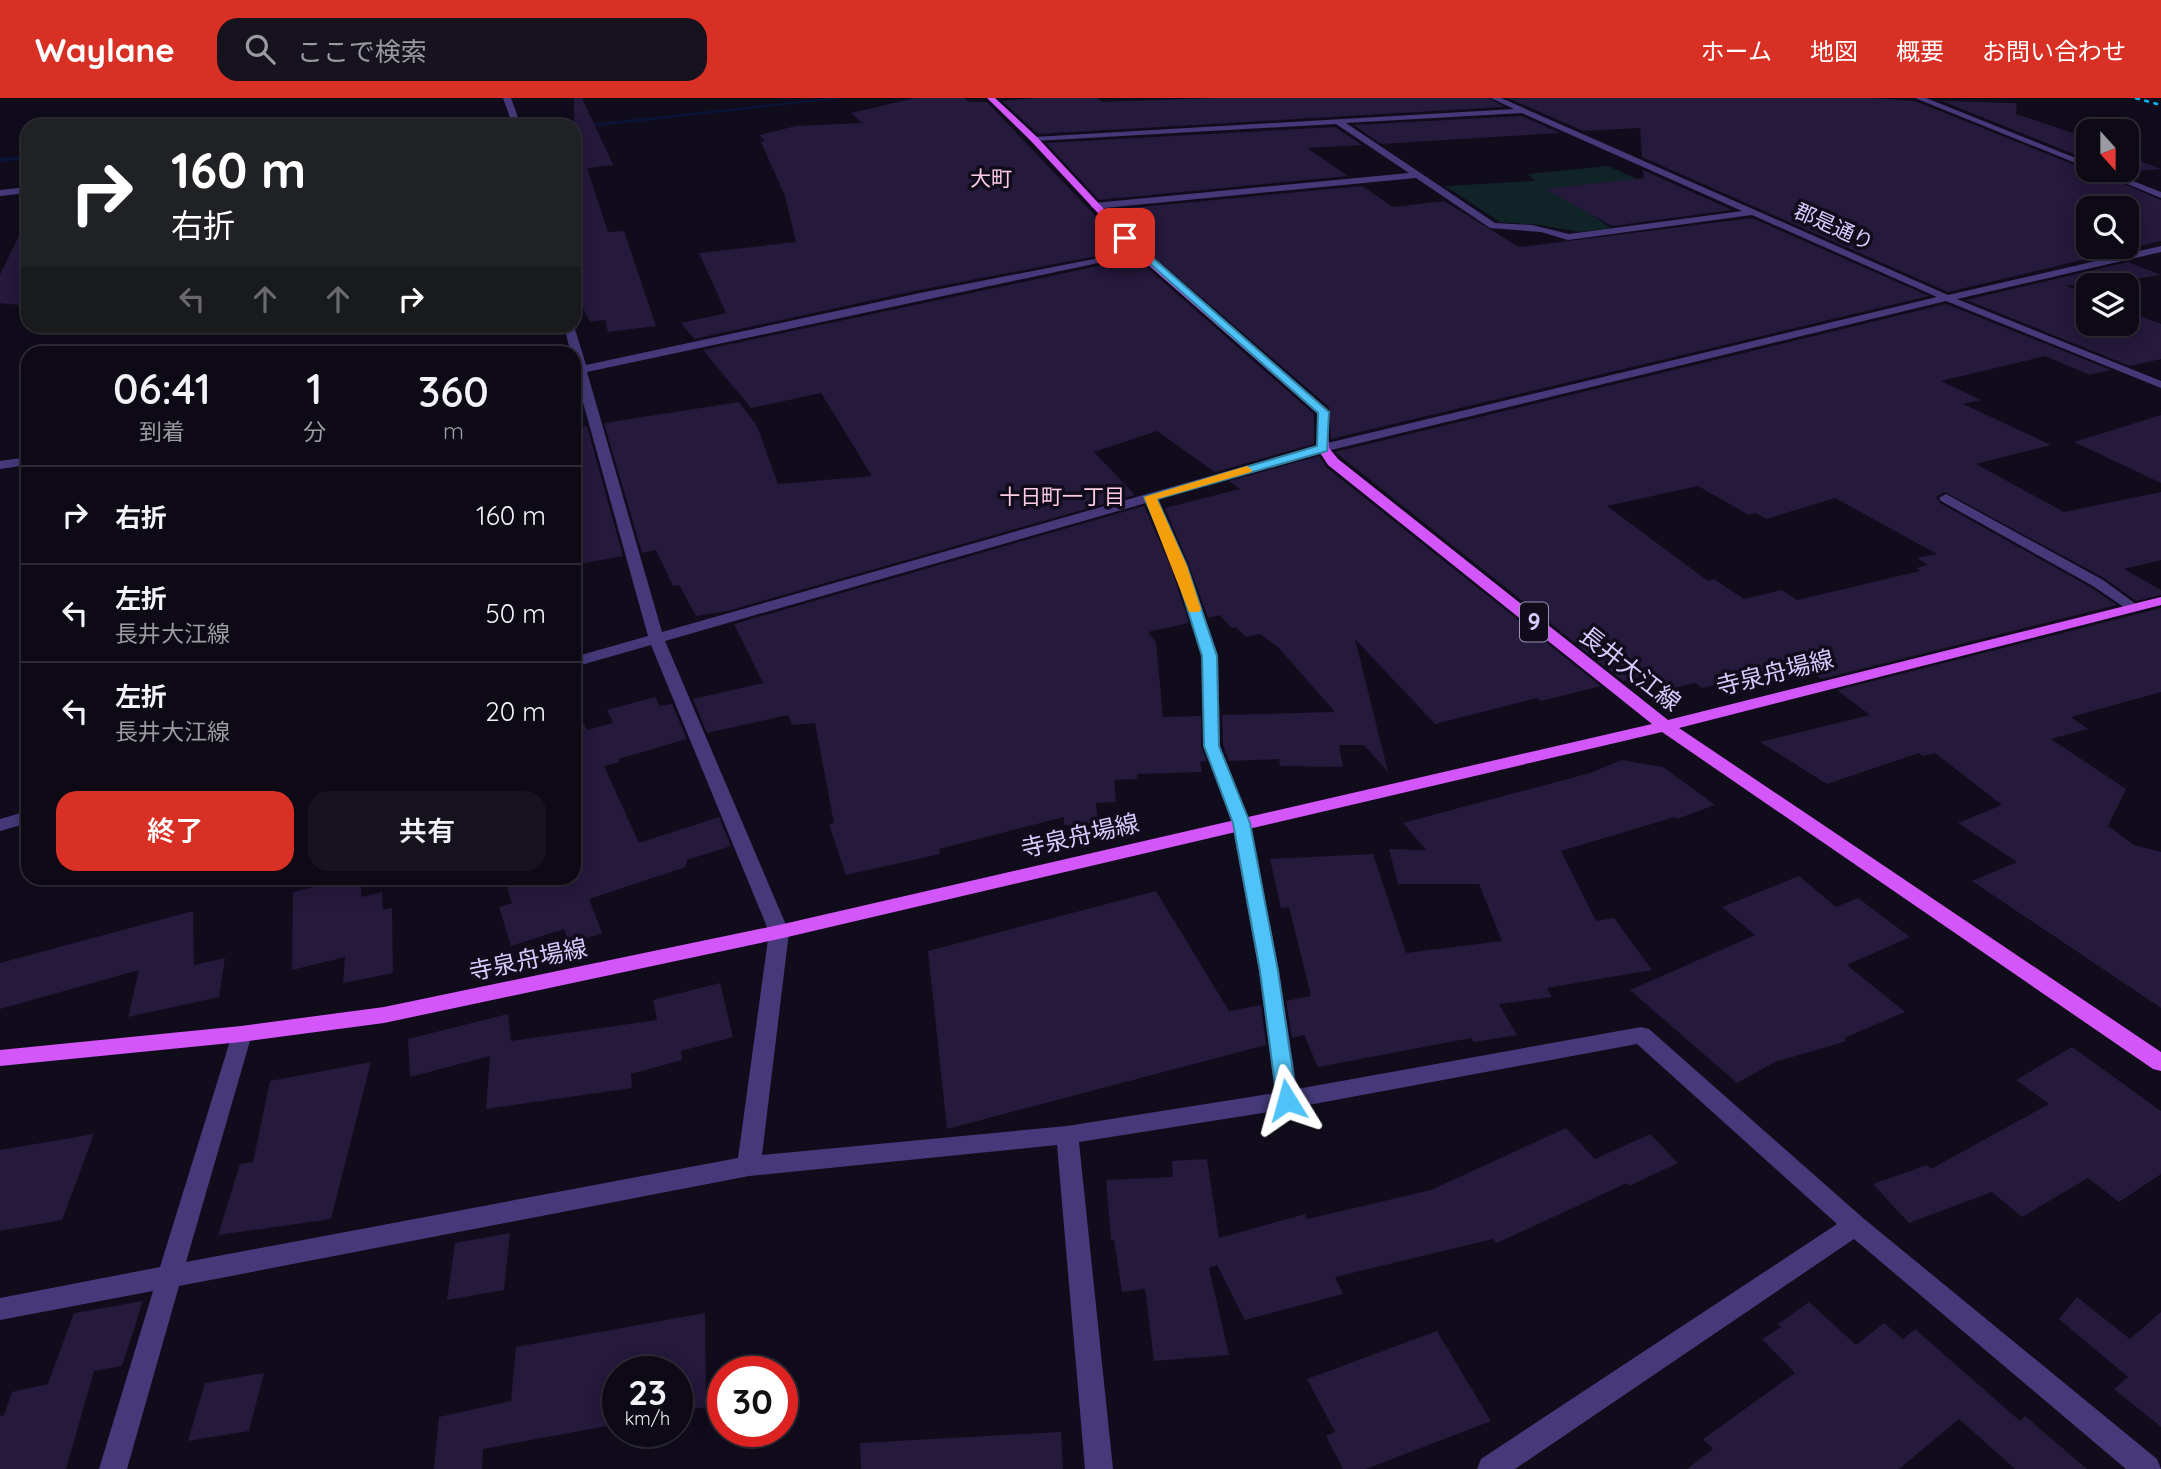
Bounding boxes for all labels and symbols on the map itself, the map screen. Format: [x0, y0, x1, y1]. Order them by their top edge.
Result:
north arrow [2076, 119, 2138, 182]
district label: 大町 [970, 165, 1012, 191]
street label: 郡是通り [1791, 197, 1878, 255]
pin [1095, 208, 1155, 268]
district label: 十日町一丁目 [999, 483, 1125, 509]
road number: 9 [1520, 602, 1548, 642]
street label: 長井大江線 [1574, 619, 1687, 717]
street label: 寺泉舟場線 [1713, 643, 1837, 701]
street label: 寺泉舟場線 [1018, 807, 1142, 863]
street label: 寺泉舟場線 [466, 932, 590, 986]
position arrow [1250, 1063, 1324, 1137]
speed limit sign: 30 [707, 1356, 798, 1447]

